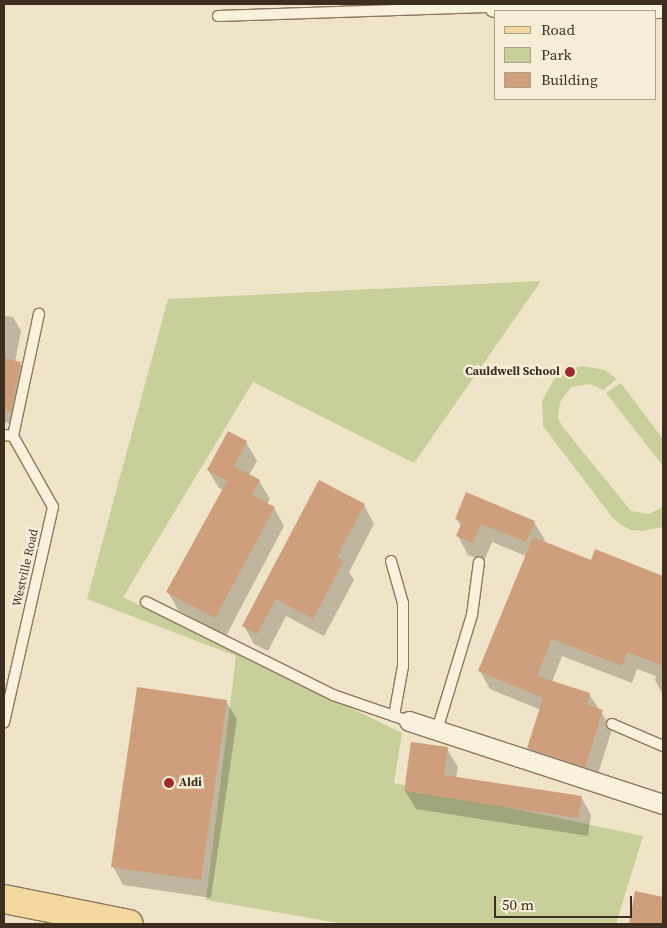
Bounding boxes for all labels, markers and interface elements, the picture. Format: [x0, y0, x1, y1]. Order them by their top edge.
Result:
legend [494, 10, 657, 100]
text: Road [541, 19, 575, 40]
text: Park [541, 44, 572, 65]
text: Building [541, 69, 598, 90]
place label: Cauldwell School [465, 365, 560, 379]
marker: Cauldwell School [564, 366, 576, 378]
street label: Westville Road [10, 528, 42, 608]
place label: Aldi [179, 776, 202, 790]
marker: Aldi [163, 777, 175, 789]
scale bar [497, 886, 634, 918]
text: 50 m [502, 894, 534, 915]

